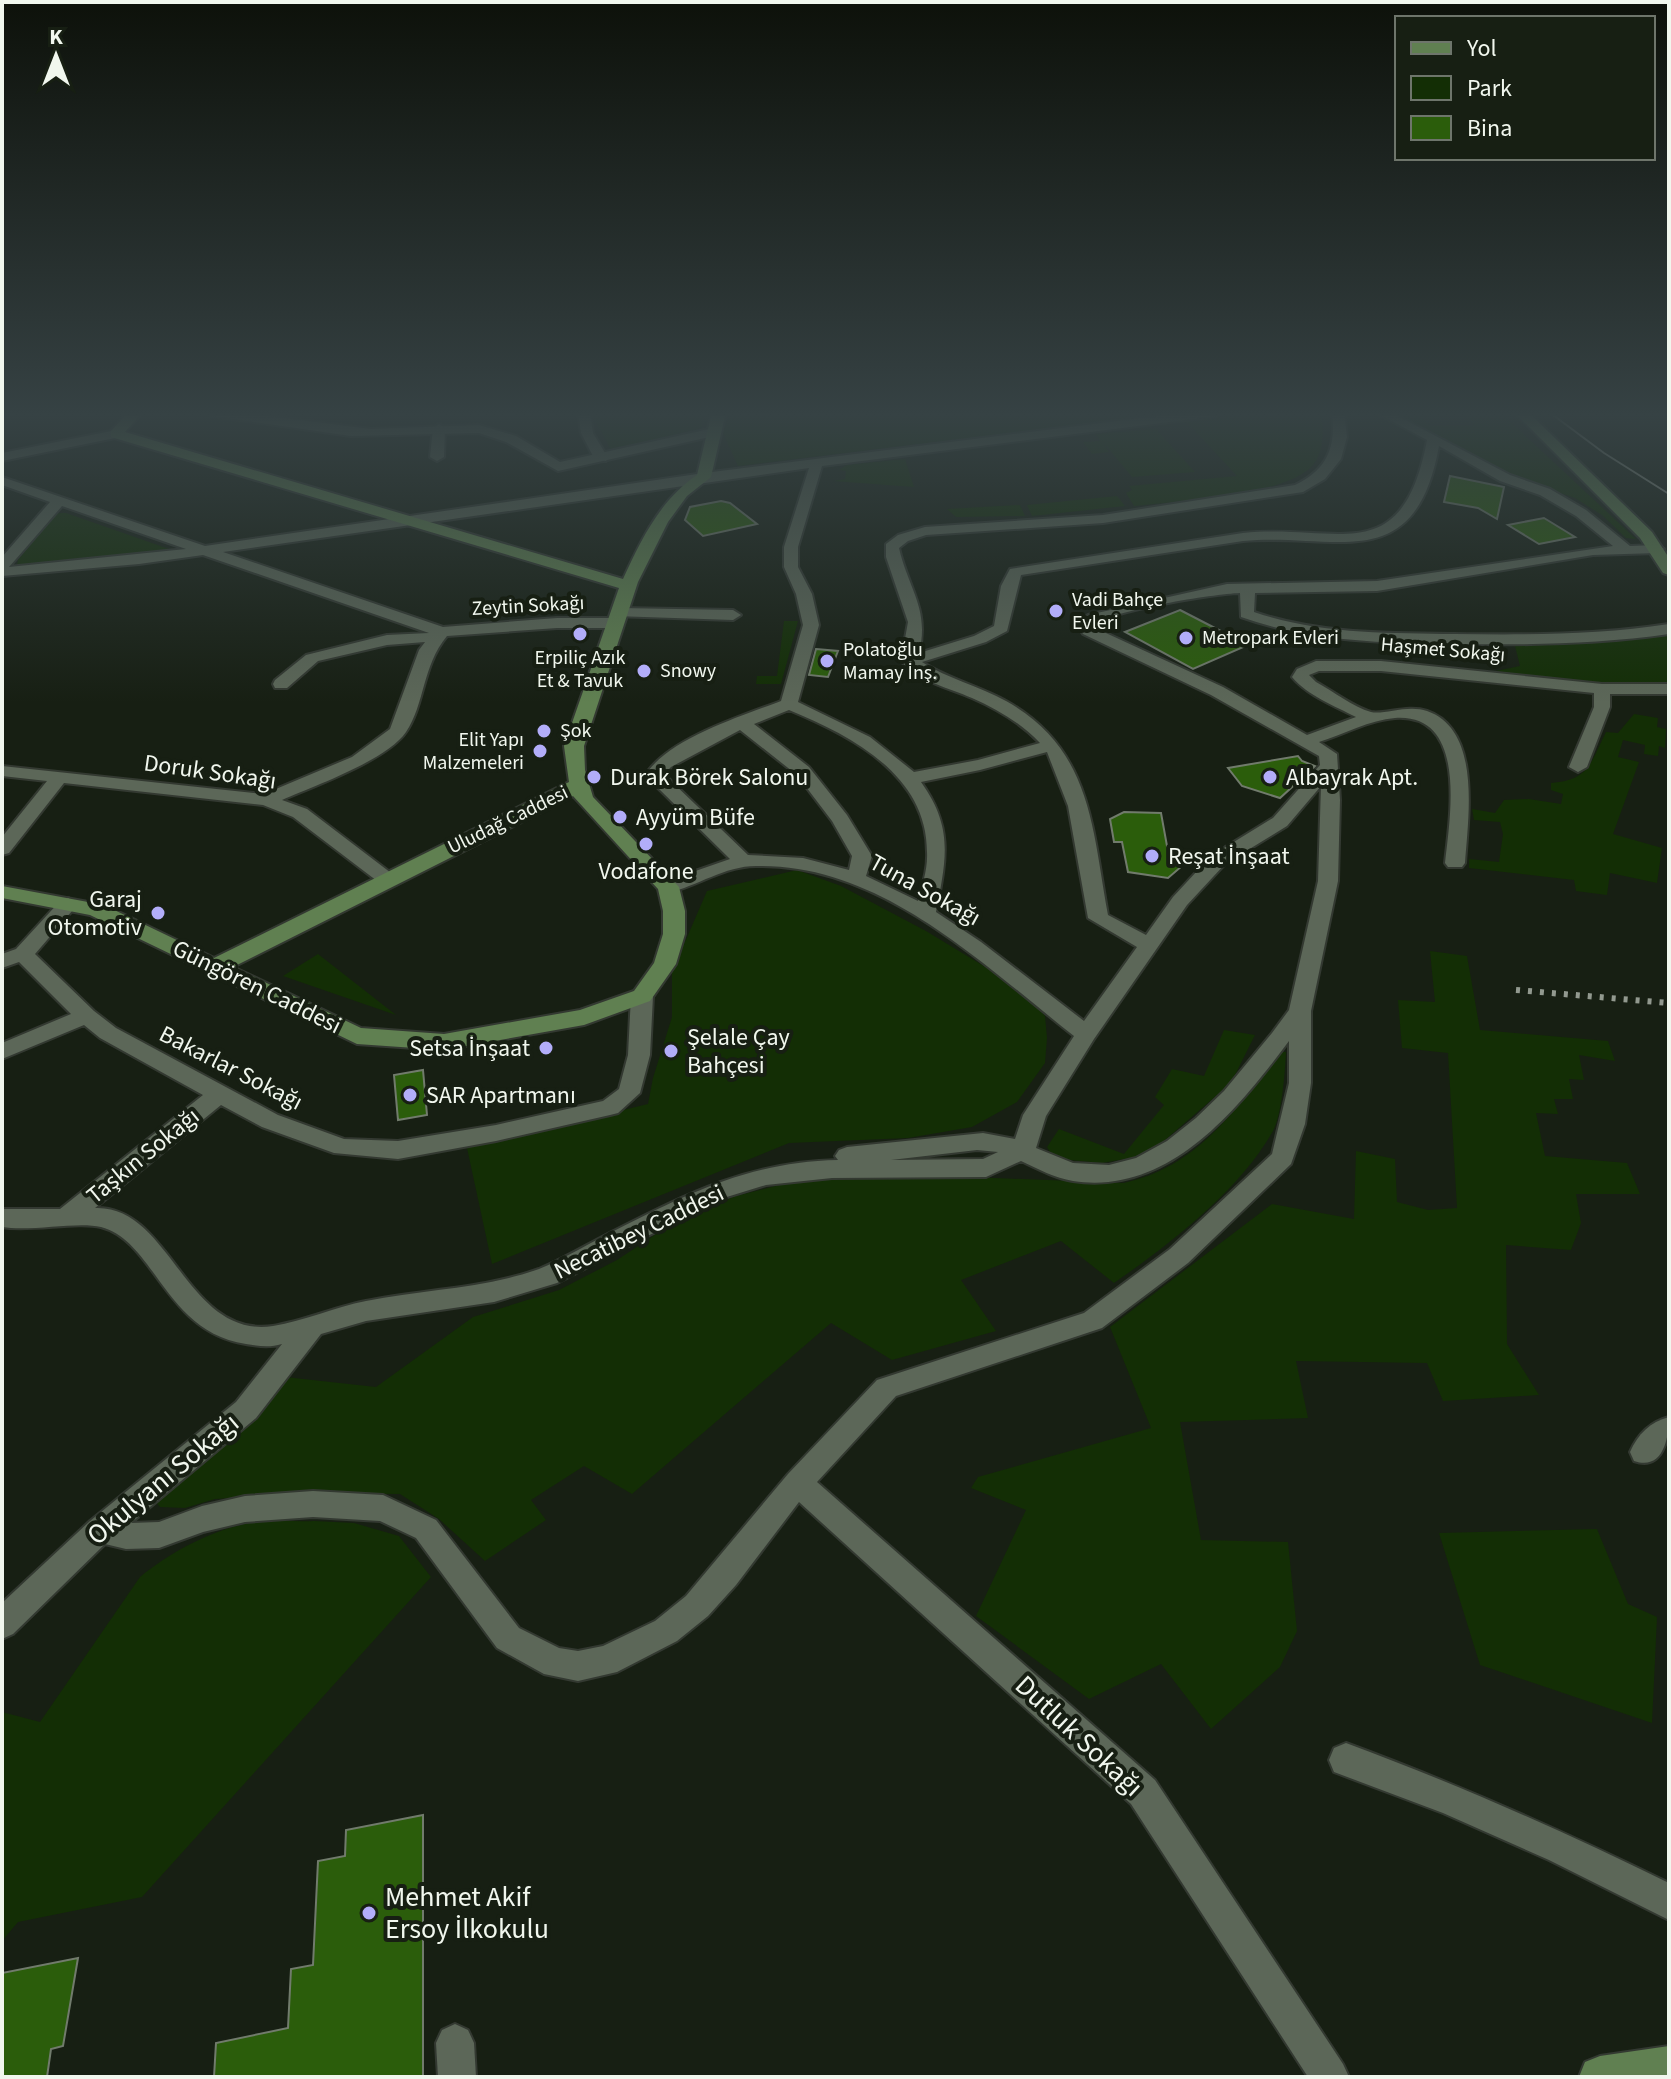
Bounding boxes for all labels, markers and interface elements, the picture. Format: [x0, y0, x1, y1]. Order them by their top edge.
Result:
north arrow [16, 16, 96, 96]
legend [1395, 16, 1655, 160]
text: K [49, 21, 63, 53]
text: Yol [1466, 31, 1497, 66]
text: Park [1467, 71, 1512, 106]
text: Bina [1467, 111, 1512, 146]
place label: Vadi Bahçe Evleri [1072, 586, 1163, 637]
street label: Zeytin Sokağı [471, 589, 585, 623]
marker: Vadi Bahçe Evleri [1047, 602, 1065, 620]
place label: Metropark Evleri [1202, 624, 1339, 652]
marker: Erpiliç Azık Et & Tavuk [571, 625, 589, 643]
marker: Metropark Evleri [1177, 629, 1195, 647]
street label: Haşmet Sokağı [1380, 631, 1506, 669]
place label: Polatoğlu Mamay İnş. [843, 636, 937, 687]
place label: Erpiliç Azık Et & Tavuk [535, 644, 626, 695]
marker: Polatoğlu Mamay İnş. [818, 652, 836, 670]
place label: Snowy [660, 657, 717, 685]
marker: Snowy [635, 662, 653, 680]
place label: Şok [560, 717, 592, 745]
marker: Şok [535, 722, 553, 740]
place label: Elit Yapı Malzemeleri [423, 726, 524, 777]
marker: Elit Yapı Malzemeleri [531, 742, 549, 760]
street label: Doruk Sokağı [142, 745, 278, 799]
place label: Durak Börek Salonu [610, 760, 808, 795]
place label: Albayrak Apt. [1286, 760, 1418, 795]
marker: Durak Börek Salonu [585, 768, 603, 786]
marker: Albayrak Apt. [1261, 768, 1279, 786]
street label: Uludağ Caddesi [443, 779, 573, 861]
place label: Ayyüm Büfe [636, 800, 755, 835]
marker: Ayyüm Büfe [611, 808, 629, 826]
marker: Vodafone [637, 835, 655, 853]
place label: Reşat İnşaat [1168, 839, 1290, 874]
street label: Tuna Sokağı [863, 845, 987, 935]
marker: Reşat İnşaat [1143, 847, 1161, 865]
place label: Vodafone [598, 854, 694, 889]
place label: Garaj Otomotiv [48, 882, 142, 945]
marker: Garaj Otomotiv [149, 904, 167, 922]
street label: Güngören Caddesi [167, 931, 347, 1043]
street label: Bakarlar Sokağı [153, 1017, 309, 1119]
place label: Şelale Çay Bahçesi [687, 1020, 790, 1083]
place label: Setsa İnşaat [409, 1031, 530, 1066]
marker: Setsa İnşaat [537, 1039, 555, 1057]
marker: Şelale Çay Bahçesi [662, 1042, 680, 1060]
place label: SAR Apartmanı [426, 1078, 576, 1113]
marker: SAR Apartmanı [401, 1086, 419, 1104]
street label: Taşkın Sokağı [79, 1099, 207, 1213]
street label: Necatibey Caddesi [548, 1176, 730, 1288]
street label: Okulyanı Sokağı [78, 1403, 248, 1555]
street label: Dutluk Sokağı [1006, 1666, 1152, 1806]
place label: Mehmet Akif Ersoy İlkokulu [385, 1877, 549, 1949]
marker: Mehmet Akif Ersoy İlkokulu [360, 1904, 378, 1922]

